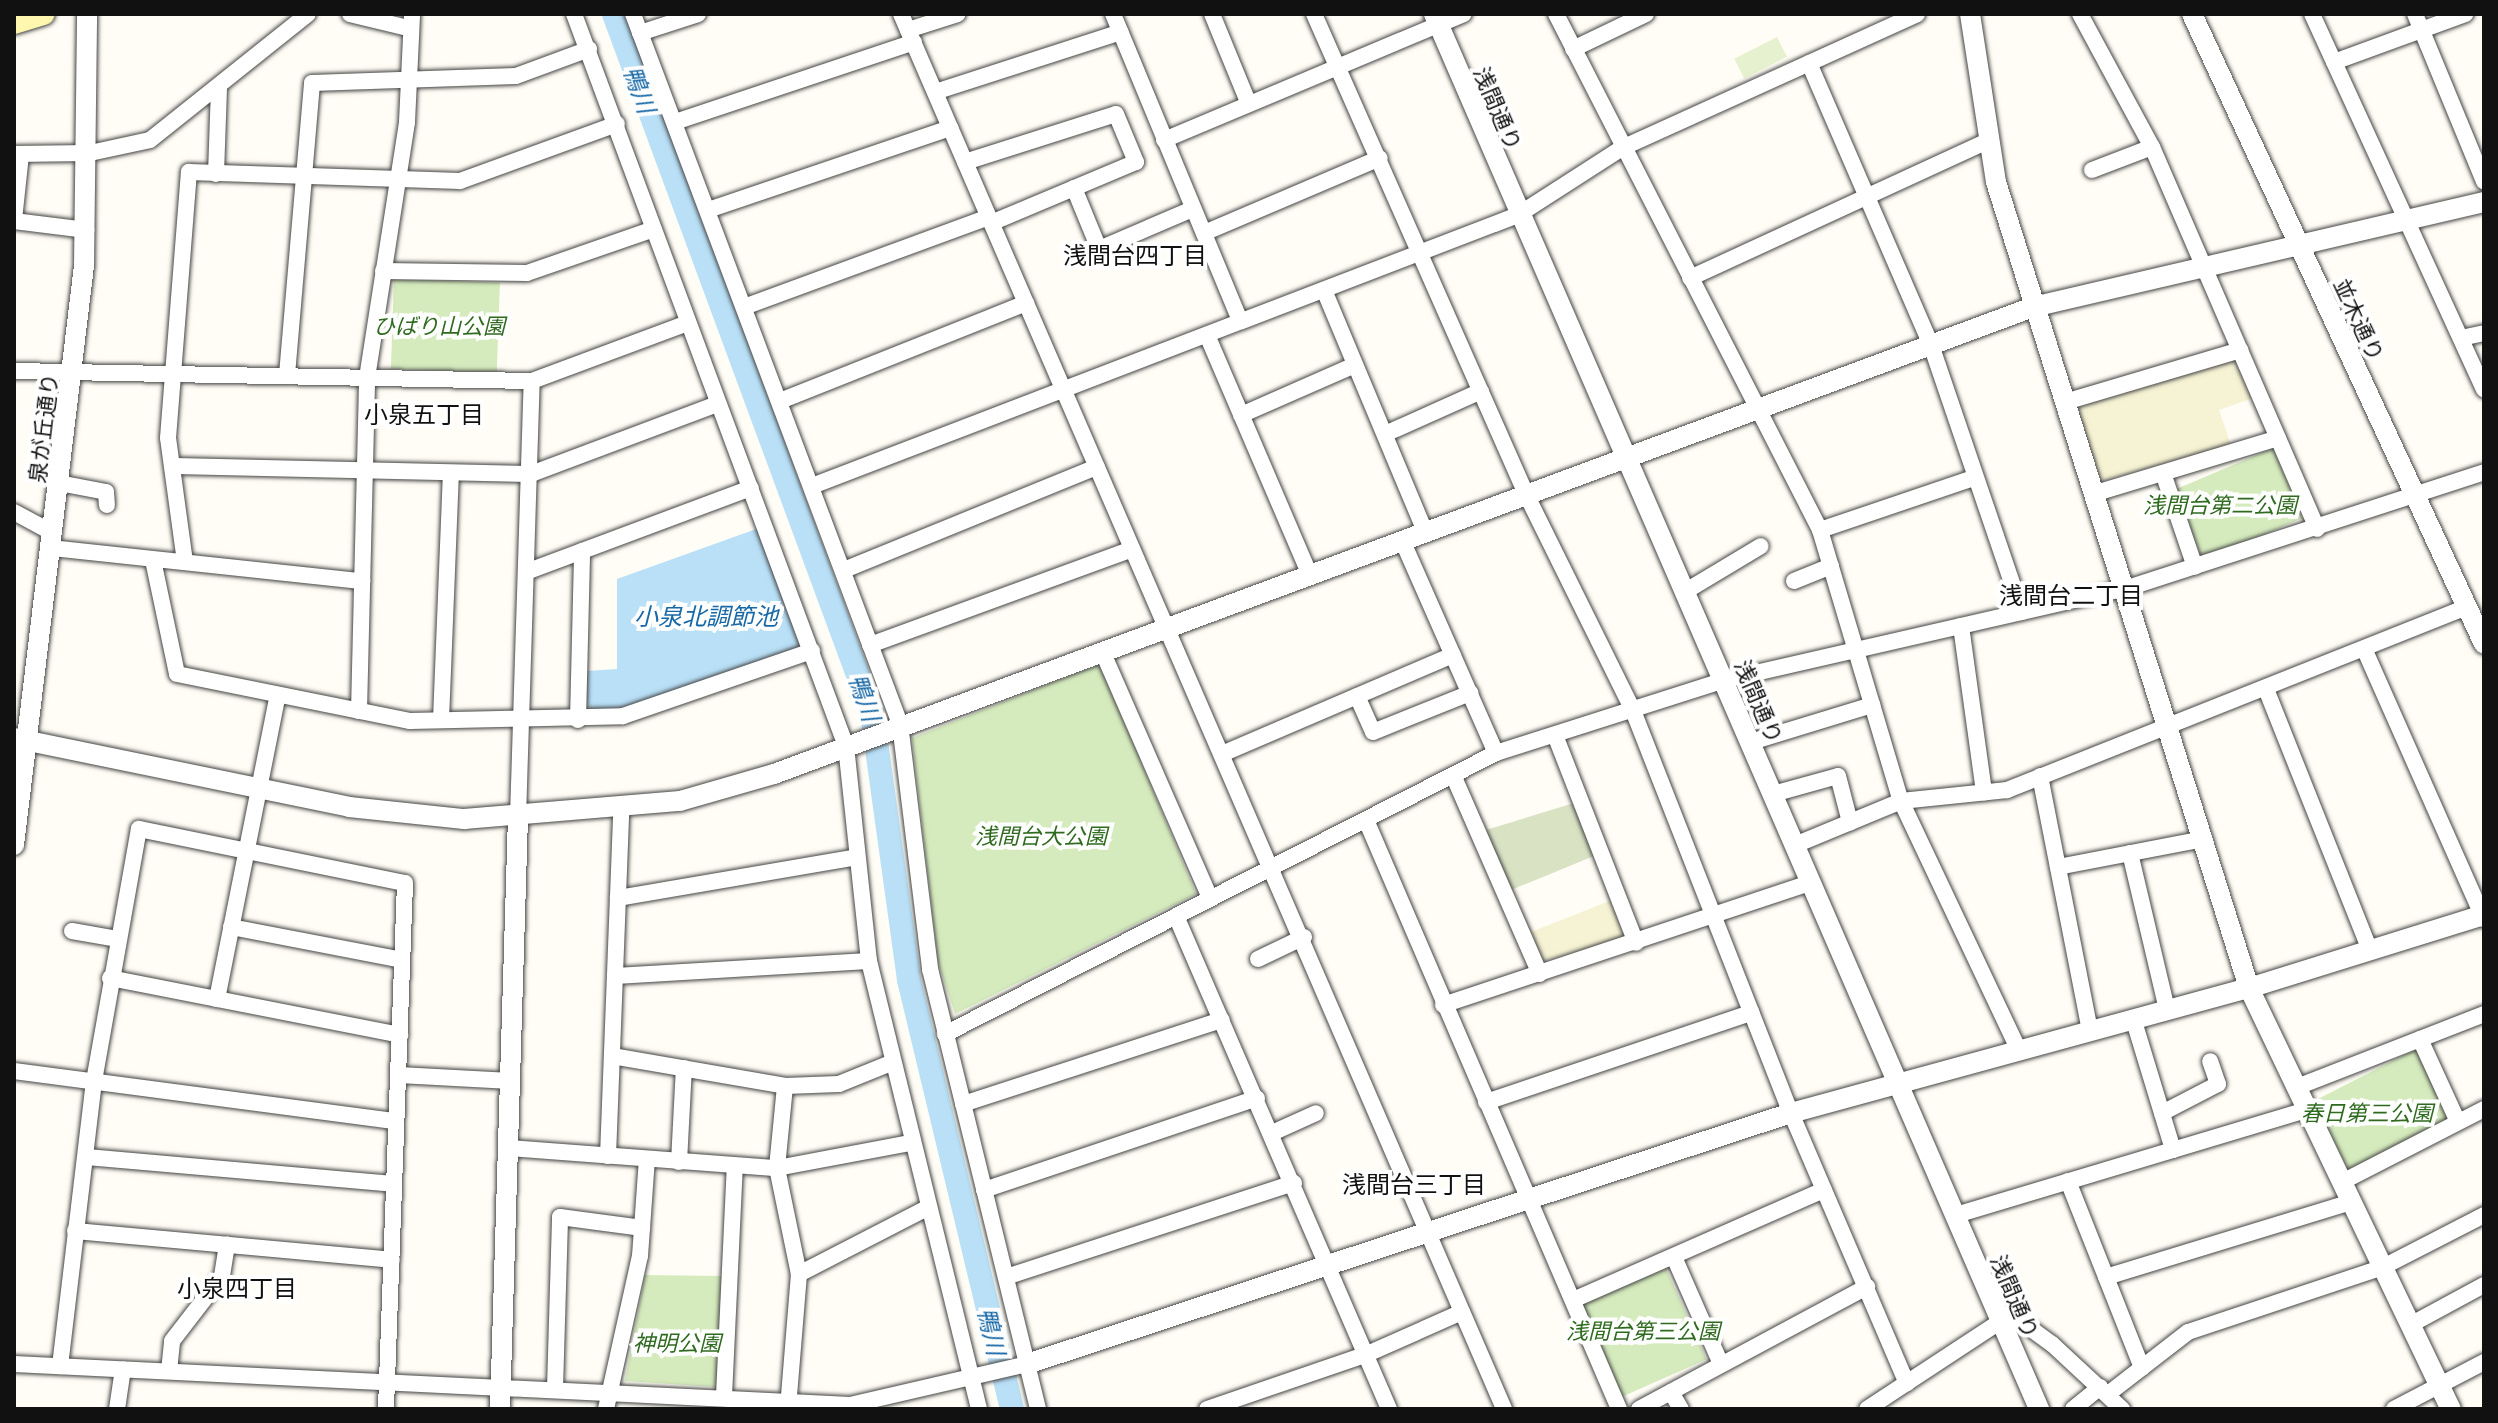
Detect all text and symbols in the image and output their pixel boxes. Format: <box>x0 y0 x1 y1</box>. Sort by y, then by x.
water label: 鴨川 <box>619 62 663 116</box>
street label: 浅間通り <box>1470 62 1528 154</box>
district label: 浅間台四丁目 <box>1063 240 1207 268</box>
street label: 並木通り <box>2329 274 2391 364</box>
park label: ひばり山公園 <box>373 312 505 338</box>
street label: 泉が丘通り <box>22 372 62 484</box>
district label: 小泉五丁目 <box>364 399 484 427</box>
park label: 浅間台第二公園 <box>2143 491 2297 517</box>
district label: 浅間台二丁目 <box>1999 580 2143 608</box>
water label: 小泉北調節池 <box>634 601 778 629</box>
street label: 浅間通り <box>1731 655 1789 747</box>
water label: 鴨川 <box>845 670 887 724</box>
park label: 浅間台大公園 <box>975 822 1107 848</box>
park label: 春日第三公園 <box>2301 1099 2433 1125</box>
district label: 浅間台三丁目 <box>1342 1169 1486 1197</box>
street label: 浅間通り <box>1987 1250 2045 1342</box>
district label: 小泉四丁目 <box>177 1273 297 1301</box>
water label: 鴨川 <box>974 1304 1012 1358</box>
park label: 浅間台第三公園 <box>1566 1317 1720 1343</box>
park label: 神明公園 <box>633 1329 721 1355</box>

